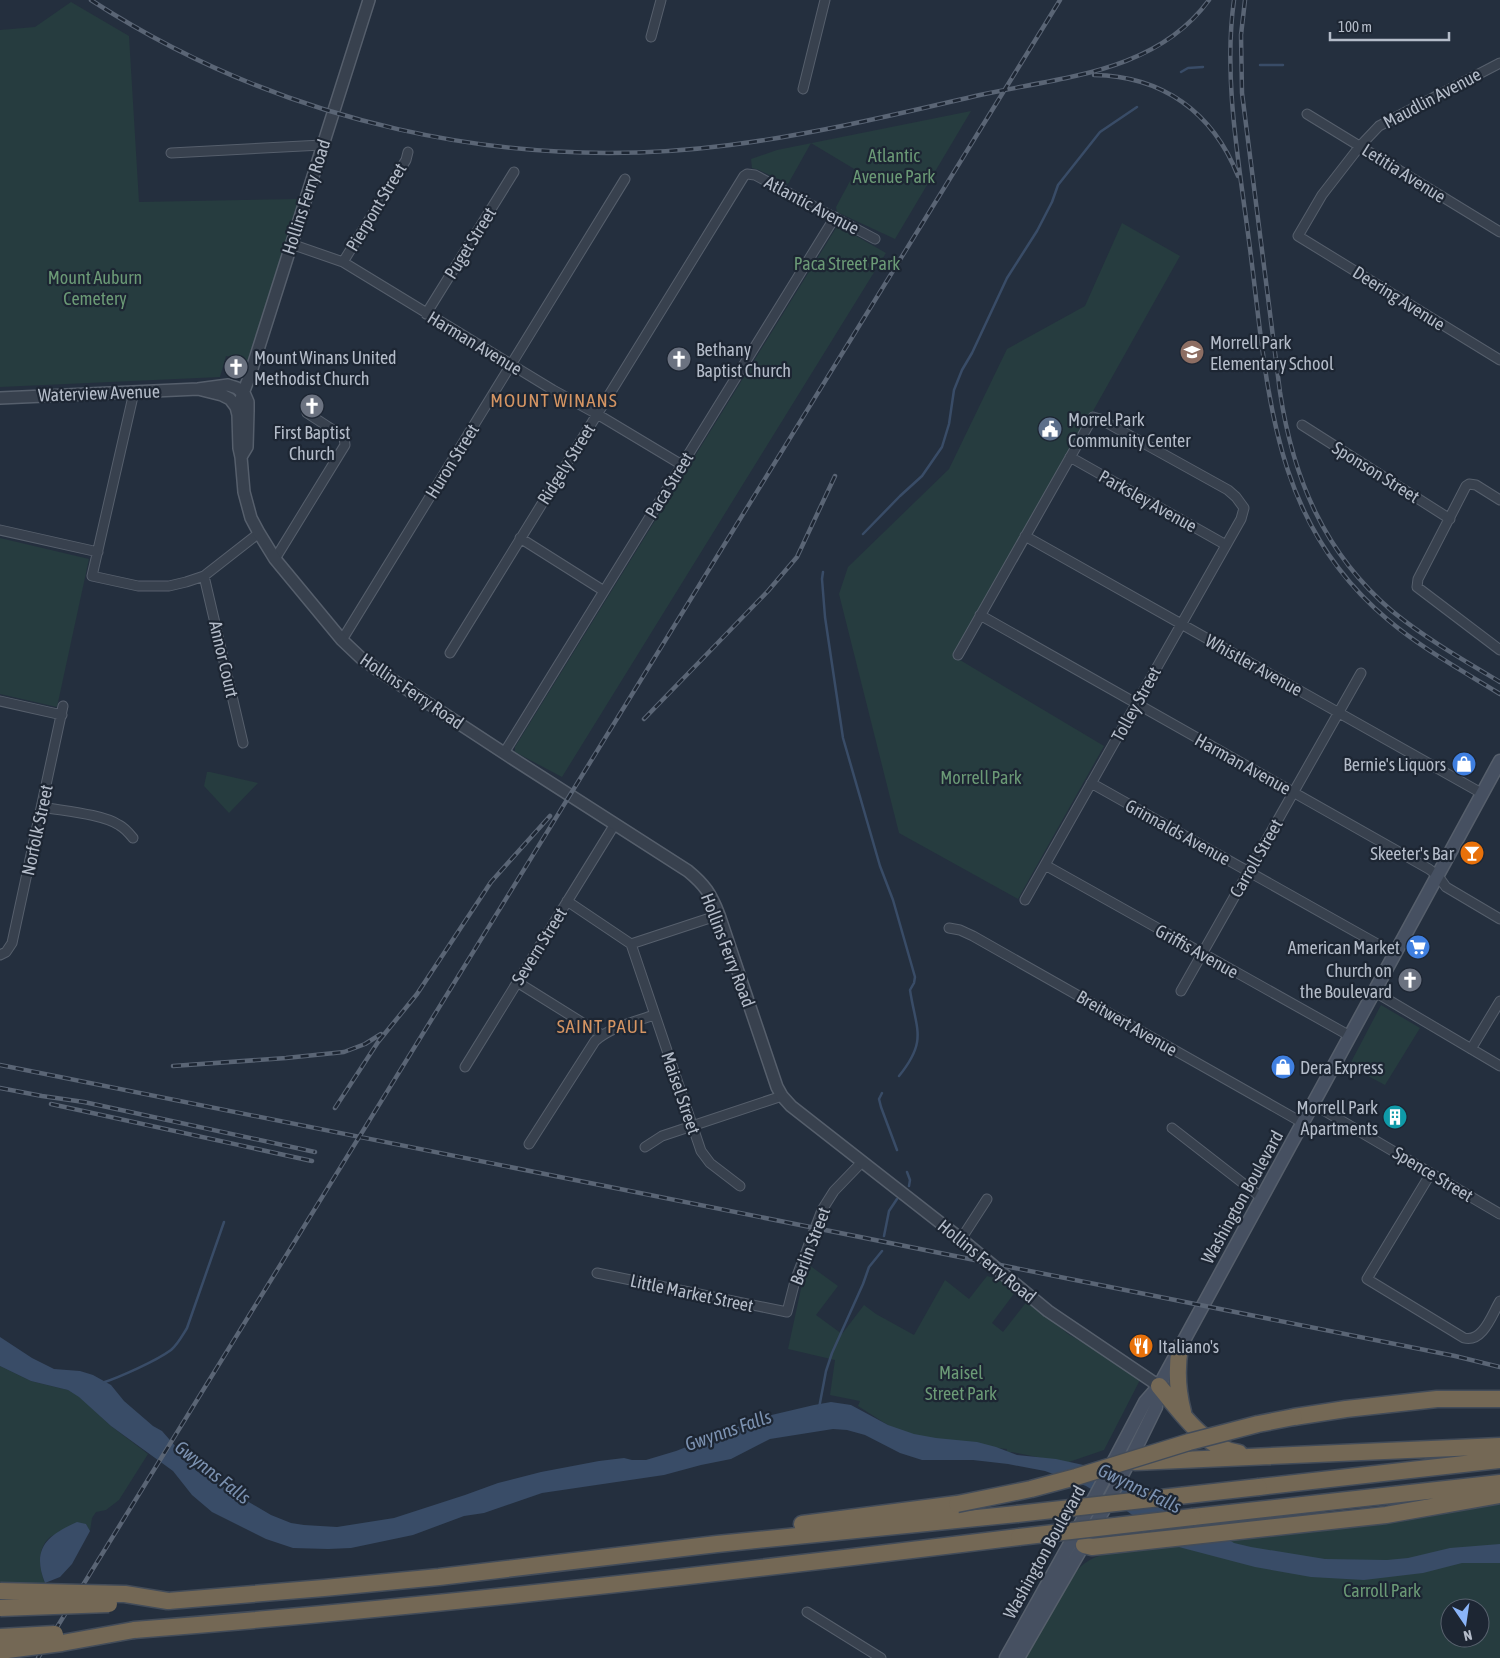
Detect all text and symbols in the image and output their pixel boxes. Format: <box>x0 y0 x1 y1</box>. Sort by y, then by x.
scale bar <box>1330 10 1449 42</box>
text: 100 m <box>1338 18 1372 35</box>
street label: Maudlin Avenue <box>1380 63 1484 133</box>
street label: Hollins Ferry Road <box>277 137 335 257</box>
street label: Letitia Avenue <box>1358 139 1450 207</box>
park label: Atlantic Avenue Park <box>853 145 935 187</box>
street label: Pierpont Street <box>342 159 410 255</box>
street label: Atlantic Avenue <box>761 171 863 239</box>
street label: Puget Street <box>440 203 500 283</box>
park label: Paca Street Park <box>794 253 900 274</box>
street label: Deering Avenue <box>1349 261 1449 335</box>
park label: Mount Auburn Cemetery <box>48 267 142 309</box>
street label: Harman Avenue <box>424 307 526 379</box>
place label: Morrell Park Elementary School <box>1210 332 1334 374</box>
place label: Bethany Baptist Church <box>696 339 791 381</box>
school or university icon: Morrell Park Elementary School <box>1179 339 1205 365</box>
church icon: Bethany Baptist Church <box>666 346 692 372</box>
place label: Mount Winans United Methodist Church <box>254 347 397 389</box>
church icon: Mount Winans United Methodist Church <box>223 354 249 380</box>
street label: Waterview Avenue <box>38 380 160 406</box>
district label: MOUNT WINANS <box>490 389 618 411</box>
church icon: First Baptist Church <box>299 393 325 419</box>
place label: Morrel Park Community Center <box>1068 409 1191 451</box>
public building icon: Morrel Park Community Center <box>1037 416 1063 442</box>
street label: Huron Street <box>421 420 483 502</box>
street label: Ridgely Street <box>533 420 599 508</box>
place label: First Baptist Church <box>273 422 351 464</box>
street label: Sponson Street <box>1329 437 1423 507</box>
street label: Paca Street <box>641 448 697 522</box>
street label: Parksley Avenue <box>1095 465 1201 537</box>
street label: Annor Court <box>205 619 243 699</box>
street label: Whistler Avenue <box>1202 630 1306 700</box>
street label: Hollins Ferry Road <box>356 649 468 733</box>
street label: Tolley Street <box>1107 663 1165 745</box>
street label: Harman Avenue <box>1191 729 1295 799</box>
shop icon: Bernie's Liquors <box>1451 751 1477 777</box>
place label: Bernie's Liquors <box>1343 754 1446 775</box>
park label: Morrell Park <box>940 767 1022 788</box>
street label: Norfolk Street <box>17 783 57 877</box>
street label: Grinnalds Avenue <box>1122 795 1234 869</box>
street label: Carroll Street <box>1225 815 1287 901</box>
bar icon: Skeeter's Bar <box>1459 840 1485 866</box>
place label: Skeeter's Bar <box>1370 843 1455 864</box>
street label: Hollins Ferry Road <box>697 890 759 1010</box>
street label: Severn Street <box>507 904 571 988</box>
street label: Griffis Avenue <box>1152 920 1242 982</box>
supermarket icon: American Market <box>1405 934 1431 960</box>
place label: American Market <box>1288 937 1400 958</box>
place label: Church on the Boulevard <box>1300 960 1392 1002</box>
church icon: Church on the Boulevard <box>1397 967 1423 993</box>
street label: Breitwert Avenue <box>1073 986 1181 1060</box>
district label: SAINT PAUL <box>557 1015 647 1037</box>
street label: Maisel Street <box>657 1049 705 1137</box>
shop icon: Dera Express <box>1270 1054 1296 1080</box>
place label: Dera Express <box>1300 1057 1384 1078</box>
place label: Morrell Park Apartments <box>1297 1097 1378 1139</box>
building icon: Morrell Park Apartments <box>1382 1104 1408 1130</box>
street label: Washington Boulevard <box>1197 1127 1287 1267</box>
street label: Spence Street <box>1389 1142 1477 1206</box>
street label: Berlin Street <box>786 1204 834 1288</box>
street label: Hollins Ferry Road <box>934 1215 1040 1307</box>
street label: Little Market Street <box>629 1270 755 1316</box>
restaurant icon: Italiano's <box>1128 1333 1154 1359</box>
place label: Italiano's <box>1158 1336 1219 1357</box>
park label: Maisel Street Park <box>925 1362 997 1404</box>
water label: Gwynns Falls <box>682 1405 774 1455</box>
water label: Gwynns Falls <box>171 1436 255 1509</box>
water label: Gwynns Falls <box>1095 1458 1185 1518</box>
street label: Washington Boulevard <box>999 1482 1089 1622</box>
park label: Carroll Park <box>1343 1580 1421 1601</box>
north arrow <box>1440 1598 1490 1648</box>
text: N <box>1462 1627 1474 1644</box>

